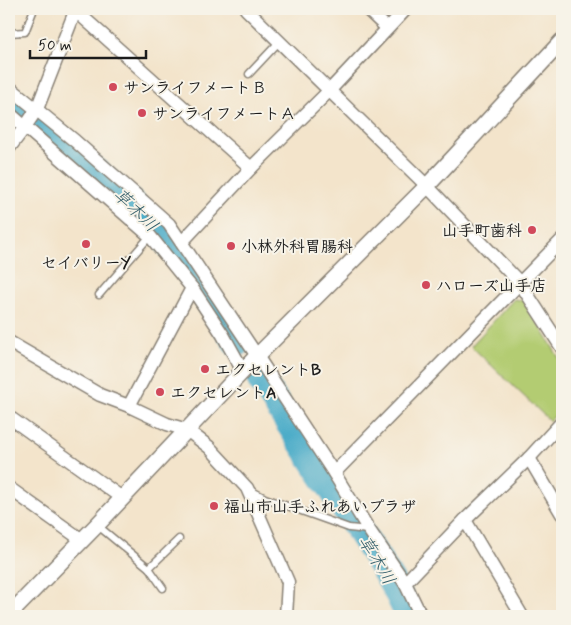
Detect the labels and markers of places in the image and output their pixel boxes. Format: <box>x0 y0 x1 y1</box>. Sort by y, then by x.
place label: サンライフメートＢ <box>123 78 267 99</box>
marker: サンライフメートＢ <box>107 81 119 93</box>
place label: サンライフメートＡ <box>152 104 296 125</box>
marker: サンライフメートＡ <box>136 107 148 119</box>
place label: 山手町歯科 <box>442 221 522 242</box>
marker: 山手町歯科 <box>526 224 538 236</box>
place label: 小林外科胃腸科 <box>241 237 353 258</box>
marker: セイバリーY <box>80 238 92 250</box>
marker: 小林外科胃腸科 <box>225 240 237 252</box>
place label: セイバリーY <box>41 253 132 274</box>
place label: ハローズ山手店 <box>436 276 547 297</box>
marker: ハローズ山手店 <box>420 279 432 291</box>
place label: エクセレントB <box>215 360 321 381</box>
marker: エクセレントB <box>199 363 211 375</box>
place label: エクセレントA <box>170 383 276 404</box>
marker: エクセレントA <box>154 386 166 398</box>
place label: 福山市山手ふれあいプラザ <box>224 497 416 518</box>
marker: 福山市山手ふれあいプラザ <box>208 500 220 512</box>

